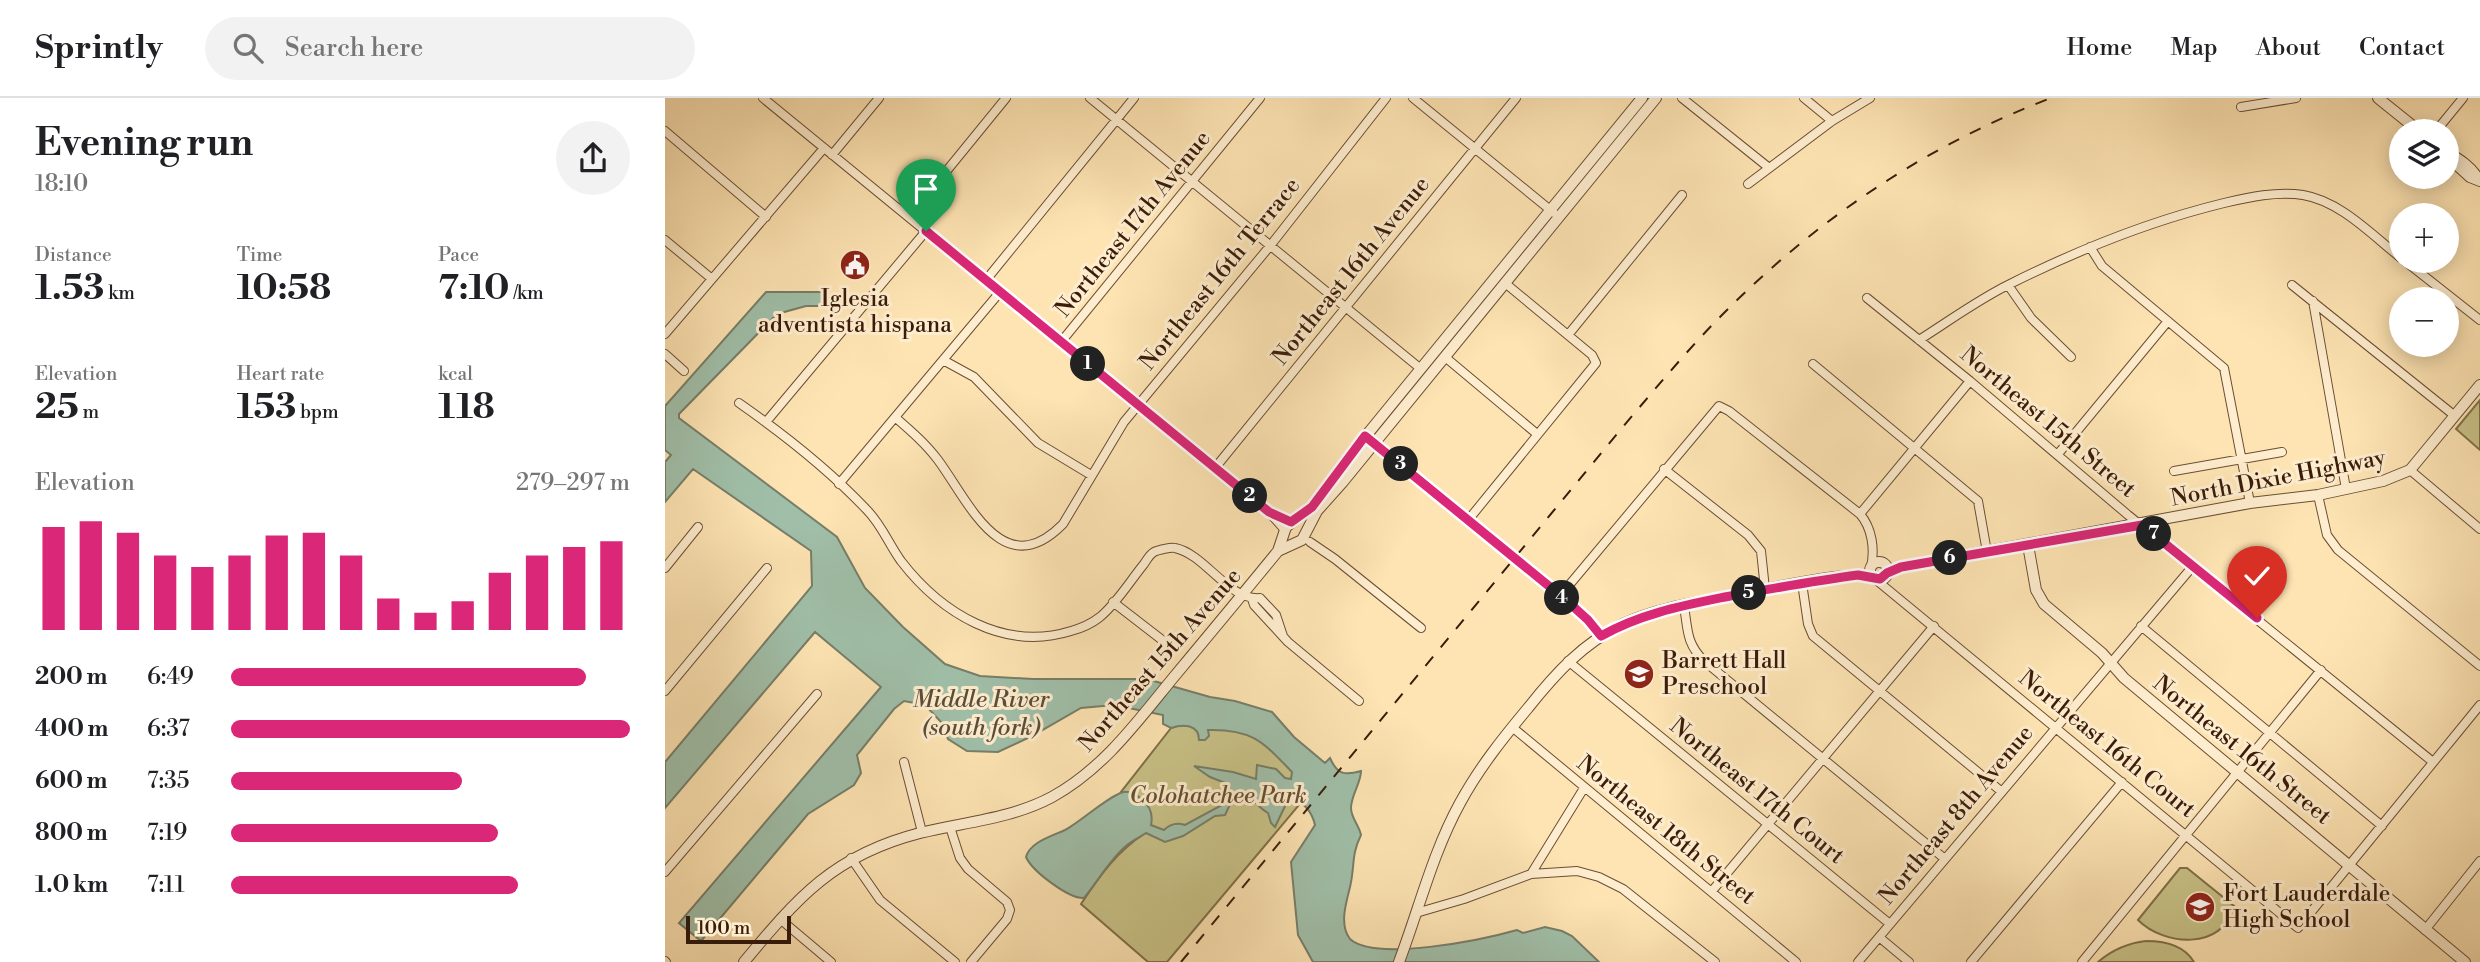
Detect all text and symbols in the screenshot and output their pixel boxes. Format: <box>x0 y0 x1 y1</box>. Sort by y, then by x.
search box <box>205 17 695 80</box>
text: Sprintly <box>35 28 163 69</box>
icon: search <box>229 29 267 67</box>
text: Search here <box>285 32 423 64</box>
text: Home <box>2067 33 2132 63</box>
text: Map <box>2170 33 2218 63</box>
text: About <box>2256 33 2321 63</box>
text: Contact <box>2359 33 2445 63</box>
map controls <box>2389 119 2459 357</box>
button: layers <box>2389 119 2459 189</box>
text: Evening run <box>35 120 253 167</box>
button: share <box>556 121 630 195</box>
street label: Northeast 17th Avenue <box>1049 125 1217 323</box>
pin <box>896 159 956 231</box>
text: 18:10 <box>35 170 88 198</box>
icon: arrive <box>907 170 945 208</box>
street label: Northeast 16th Avenue <box>1266 171 1436 371</box>
street label: Northeast 16th Terrace <box>1134 172 1306 376</box>
button: + <box>2389 203 2459 273</box>
text: Distance <box>35 243 112 267</box>
text: Time <box>237 243 282 267</box>
text: Pace <box>438 243 479 267</box>
public building icon: Iglesia adventista hispana <box>838 248 872 282</box>
text: 1.53 <box>35 267 104 310</box>
text: 10:58 <box>237 267 331 310</box>
text: 7:10 <box>438 267 510 310</box>
text: km <box>104 281 135 305</box>
text: /km <box>510 281 544 305</box>
place label: Iglesia adventista hispana <box>758 285 952 339</box>
button: − <box>2389 287 2459 357</box>
street label: Northeast 15th Street <box>1954 340 2142 504</box>
pin: 1 <box>1071 346 1105 382</box>
text: 1 <box>1083 351 1092 375</box>
text: Elevation <box>35 362 117 386</box>
text: Heart rate <box>237 362 324 386</box>
text: kcal <box>438 362 473 386</box>
text: 25 <box>35 386 79 429</box>
text: 153 <box>237 386 296 429</box>
text: 118 <box>438 386 495 429</box>
text: m <box>79 400 99 424</box>
text: bpm <box>296 400 339 424</box>
street label: North Dixie Highway <box>2168 443 2389 513</box>
pin: 3 <box>1383 446 1419 482</box>
text: 3 <box>1395 451 1406 475</box>
text: Elevation <box>35 469 135 497</box>
text: 279–297 m <box>516 469 630 497</box>
pin: 2 <box>1233 478 1267 514</box>
text: 2 <box>1244 483 1255 507</box>
pin: 7 <box>2137 516 2171 551</box>
text: 7 <box>2148 521 2159 545</box>
pin: 6 <box>1933 540 1967 575</box>
text: 6 <box>1944 545 1955 569</box>
pin <box>2227 546 2287 618</box>
icon: check <box>2238 557 2276 595</box>
street label: Northeast 15th Avenue <box>1073 562 1247 758</box>
pin: 5 <box>1731 575 1767 610</box>
pin: 4 <box>1545 580 1579 616</box>
text: 5 <box>1743 580 1754 604</box>
text: 4 <box>1555 585 1568 609</box>
place label: Barrett Hall Preschool <box>1661 647 1786 701</box>
school or university icon: Barrett Hall Preschool <box>1622 657 1656 691</box>
text: 200 m <box>35 663 107 691</box>
text: 6:49 <box>147 663 194 691</box>
street label: Northeast 16th Court <box>2013 664 2201 824</box>
street label: Northeast 16th Street <box>2147 670 2337 830</box>
water label: Middle River (south fork) <box>912 685 1050 743</box>
street label: Northeast 17th Court <box>1664 712 1850 870</box>
text: 400 m <box>35 715 108 743</box>
text: 6:37 <box>147 715 190 743</box>
street label: Northeast 8th Avenue <box>1873 720 2039 910</box>
street label: Northeast 18th Street <box>1571 749 1761 911</box>
text: 600 m <box>35 767 108 795</box>
text: 7:35 <box>147 767 189 795</box>
park label: Colohatchee Park <box>1129 782 1307 810</box>
text: 800 m <box>35 819 108 847</box>
text: 7:19 <box>147 819 187 847</box>
text: 1.0 km <box>35 871 108 899</box>
text: 7:11 <box>147 871 185 899</box>
place label: Fort Lauderdale High School <box>2223 880 2390 934</box>
school or university icon: Fort Lauderdale High School <box>2183 890 2217 924</box>
scale bar <box>686 913 791 945</box>
text: 100 m <box>697 916 750 940</box>

